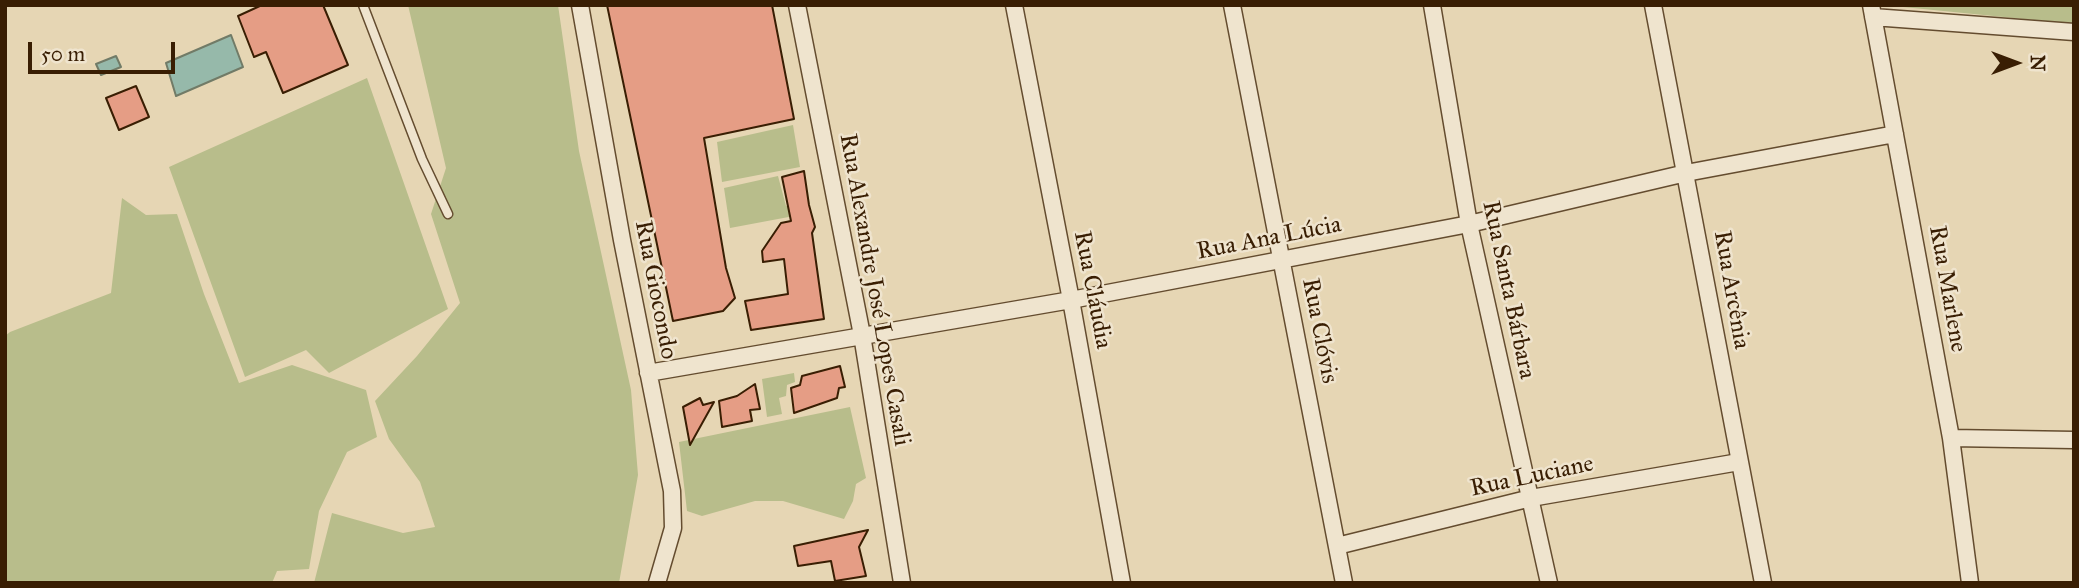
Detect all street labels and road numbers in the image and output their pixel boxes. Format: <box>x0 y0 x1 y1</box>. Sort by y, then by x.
street label: Rua Alexandre José Lopes Casali <box>832 131 916 449</box>
street label: Rua Santa Bárbara <box>1475 198 1541 382</box>
street label: Rua Ana Lúcia <box>1194 211 1344 267</box>
street label: Rua Giocondo <box>627 218 683 362</box>
street label: Rua Marlene <box>1922 224 1972 354</box>
street label: Rua Cláudia <box>1066 229 1118 351</box>
street label: Rua Arcênia <box>1706 229 1756 351</box>
street label: Rua Clóvis <box>1295 276 1343 386</box>
street label: Rua Luciane <box>1468 450 1596 504</box>

